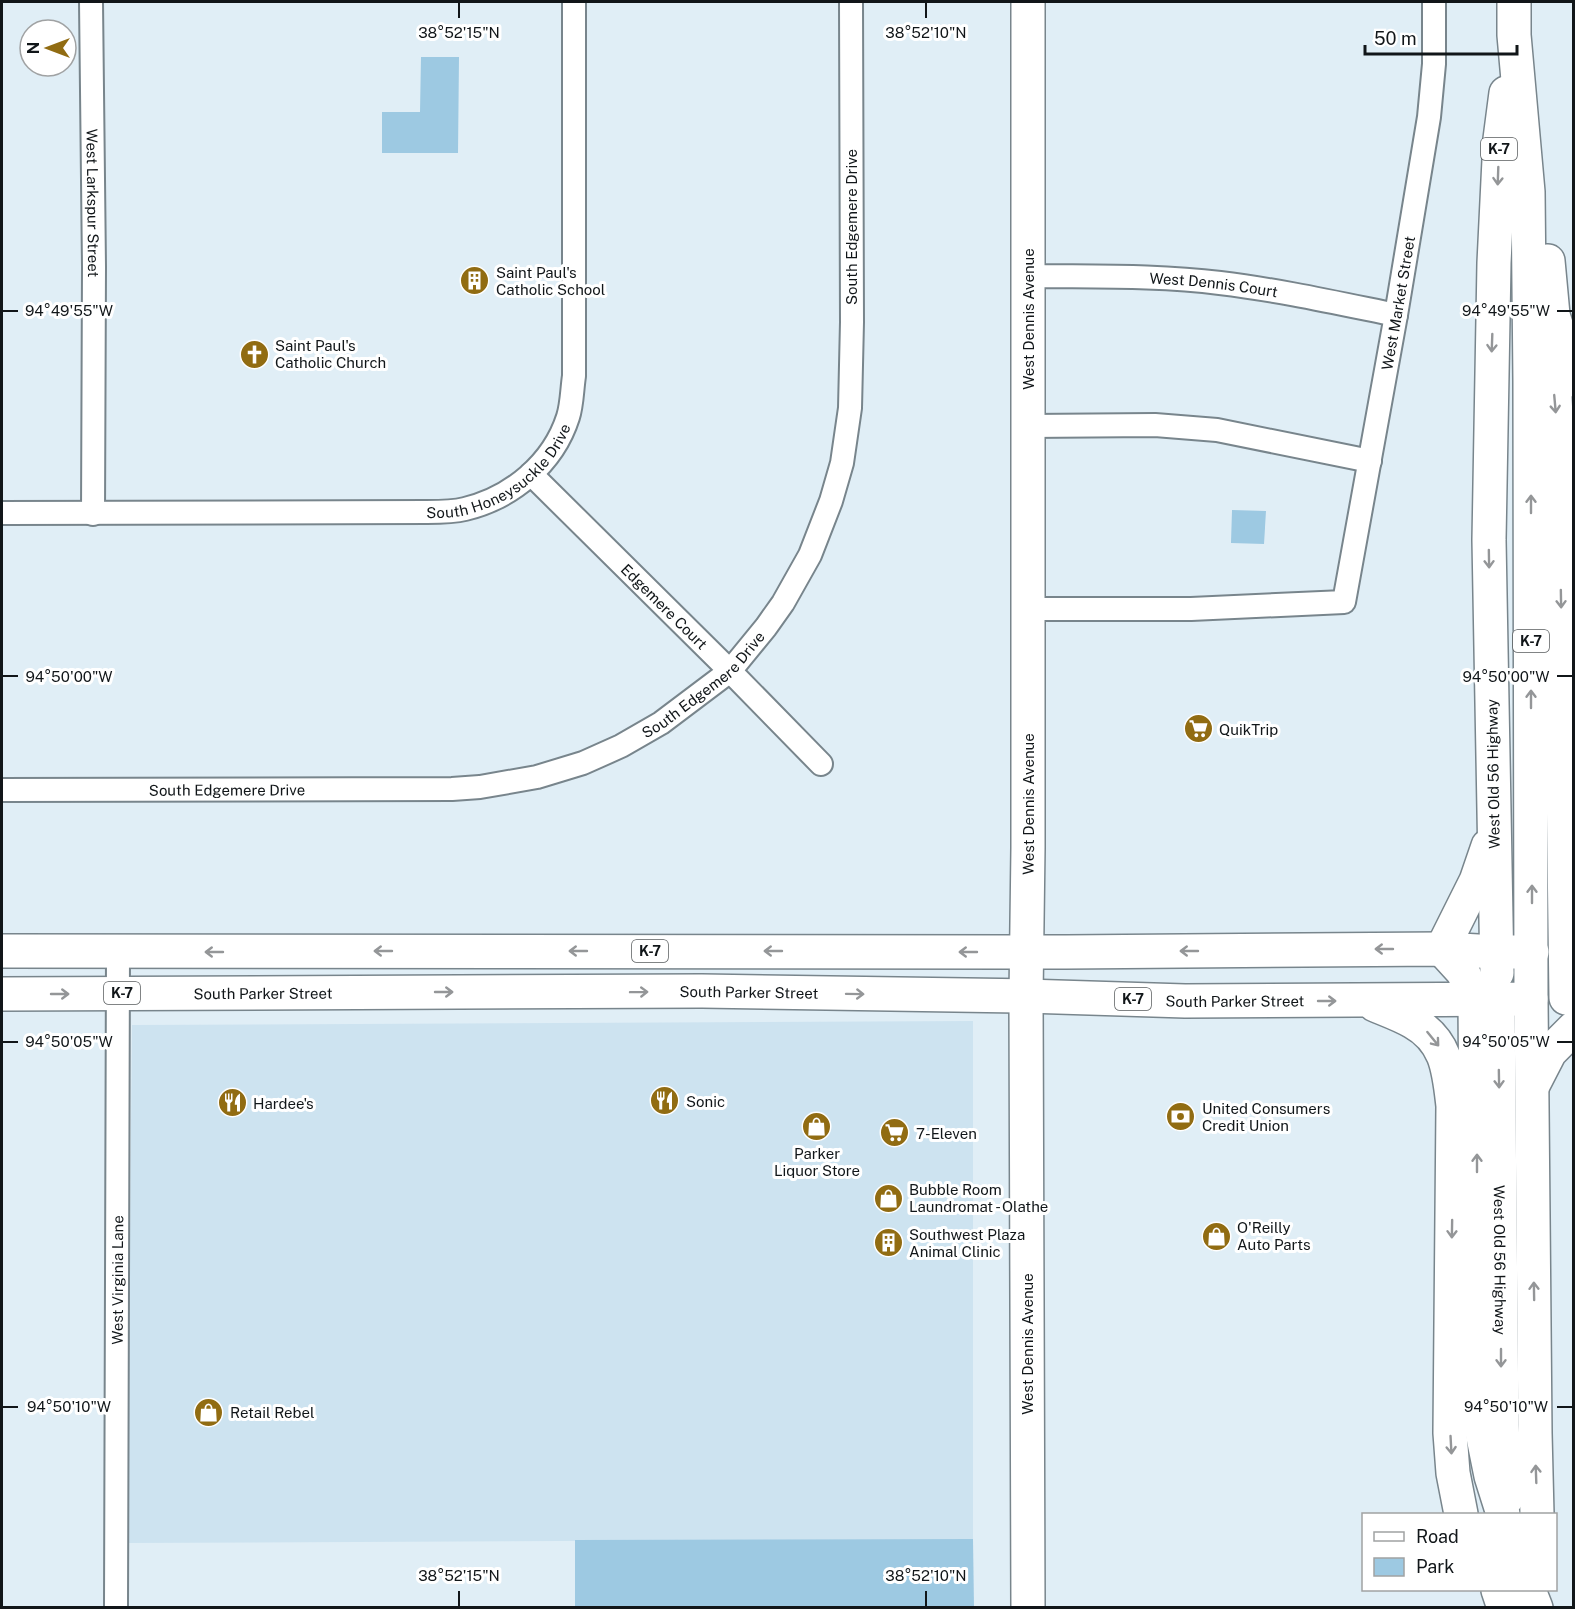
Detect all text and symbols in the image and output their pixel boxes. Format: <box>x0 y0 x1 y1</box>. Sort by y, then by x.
north arrow <box>18 18 78 78</box>
scale bar <box>1365 18 1516 56</box>
text: 38°52'15"N <box>418 24 500 41</box>
text: 38°52'10"N <box>885 24 967 41</box>
text: 50 m <box>1374 28 1417 49</box>
text: N <box>24 42 43 54</box>
street label: West Larkspur Street <box>84 129 103 277</box>
road number: K-7 <box>1481 138 1517 160</box>
street label: South Edgemere Drive <box>843 149 860 305</box>
one-way arrow <box>1492 166 1504 186</box>
street label: West Market Street <box>1378 234 1418 371</box>
street label: West Dennis Avenue <box>1020 248 1037 390</box>
place label: Saint Paul's Catholic School <box>496 264 605 298</box>
building icon: Saint Paul's Catholic School <box>459 265 491 297</box>
street label: West Dennis Court <box>1149 269 1279 300</box>
text: 94°49'55"W <box>25 302 113 319</box>
text: 94°49'55"W <box>1462 302 1550 319</box>
one-way arrow <box>1487 332 1498 352</box>
place label: Saint Paul's Catholic Church <box>275 337 386 371</box>
church icon: Saint Paul's Catholic Church <box>238 338 270 370</box>
one-way arrow <box>1550 394 1561 414</box>
street label: South Honeysuckle Drive <box>426 421 573 521</box>
one-way arrow <box>1525 494 1537 514</box>
one-way arrow <box>1484 548 1495 568</box>
street label: Edgemere Court <box>618 560 711 653</box>
one-way arrow <box>1555 589 1567 609</box>
street label: South Edgemere Drive <box>639 628 768 741</box>
road number: K-7 <box>1513 630 1549 652</box>
text: 94°50'00"W <box>25 668 113 685</box>
text: 94°50'00"W <box>1462 668 1550 685</box>
one-way arrow <box>1525 689 1537 709</box>
street label: West Old 56 Highway <box>1483 699 1503 849</box>
supermarket icon: QuikTrip <box>1182 713 1214 745</box>
place label: QuikTrip <box>1219 721 1278 738</box>
street label: West Dennis Avenue <box>1019 733 1037 875</box>
street label: South Edgemere Drive <box>149 781 305 798</box>
one-way arrow <box>1526 884 1538 904</box>
road number: K-7 <box>632 940 668 962</box>
one-way arrow <box>1374 943 1394 955</box>
one-way arrow <box>374 945 394 957</box>
one-way arrow <box>569 945 589 957</box>
one-way arrow <box>764 945 784 957</box>
one-way arrow <box>1179 945 1199 957</box>
one-way arrow <box>205 946 225 958</box>
one-way arrow <box>959 946 979 958</box>
road number: K-7 <box>104 982 140 1004</box>
street label: South Parker Street <box>679 982 819 1001</box>
street label: South Parker Street <box>193 984 333 1002</box>
one-way arrow <box>434 986 454 998</box>
one-way arrow <box>629 986 649 998</box>
one-way arrow <box>49 988 69 1000</box>
one-way arrow <box>845 988 865 1000</box>
road number: K-7 <box>1115 988 1151 1010</box>
street label: South Parker Street <box>1165 992 1305 1010</box>
one-way arrow <box>1316 995 1336 1007</box>
one-way arrow <box>1426 1031 1439 1047</box>
text: 94°50'05"W <box>25 1033 113 1050</box>
text: 94°50'05"W <box>1462 1033 1550 1050</box>
one-way arrow <box>1493 1068 1505 1088</box>
restaurant icon: Sonic <box>649 1085 681 1117</box>
restaurant icon: Hardee's <box>216 1087 248 1119</box>
place label: Sonic <box>686 1093 725 1110</box>
place label: Hardee's <box>253 1095 314 1112</box>
place label: United Consumers Credit Union <box>1202 1100 1330 1134</box>
bank icon: United Consumers Credit Union <box>1165 1101 1197 1133</box>
shop icon: Parker Liquor Store <box>801 1110 833 1142</box>
supermarket icon: 7-Eleven <box>879 1117 911 1149</box>
place label: 7-Eleven <box>916 1125 977 1142</box>
place label: Parker Liquor Store <box>774 1145 860 1179</box>
one-way arrow <box>1471 1154 1482 1174</box>
place label: Bubble Room Laundromat - Olathe <box>909 1181 1048 1215</box>
shop icon: Bubble Room Laundromat - Olathe <box>872 1182 904 1214</box>
street label: West Old 56 Highway <box>1491 1185 1510 1335</box>
street label: West Virginia Lane <box>108 1215 126 1345</box>
place label: O'Reilly Auto Parts <box>1237 1219 1311 1253</box>
one-way arrow <box>1446 1219 1458 1239</box>
shop icon: O'Reilly Auto Parts <box>1200 1220 1232 1252</box>
place label: Southwest Plaza Animal Clinic <box>909 1226 1025 1260</box>
building icon: Southwest Plaza Animal Clinic <box>872 1227 904 1259</box>
street label: West Dennis Avenue <box>1019 1273 1036 1415</box>
one-way arrow <box>1528 1281 1540 1301</box>
one-way arrow <box>1496 1347 1507 1367</box>
shop icon: Retail Rebel <box>193 1396 225 1428</box>
text: 94°50'10"W <box>27 1398 111 1415</box>
text: 94°50'10"W <box>1464 1398 1548 1415</box>
place label: Retail Rebel <box>230 1404 315 1421</box>
one-way arrow <box>1446 1435 1457 1455</box>
one-way arrow <box>1530 1464 1542 1484</box>
legend <box>1362 1513 1557 1591</box>
text: Road <box>1416 1526 1459 1547</box>
text: Park <box>1416 1556 1454 1577</box>
text: 38°52'15"N <box>418 1567 500 1584</box>
text: 38°52'10"N <box>885 1567 967 1584</box>

